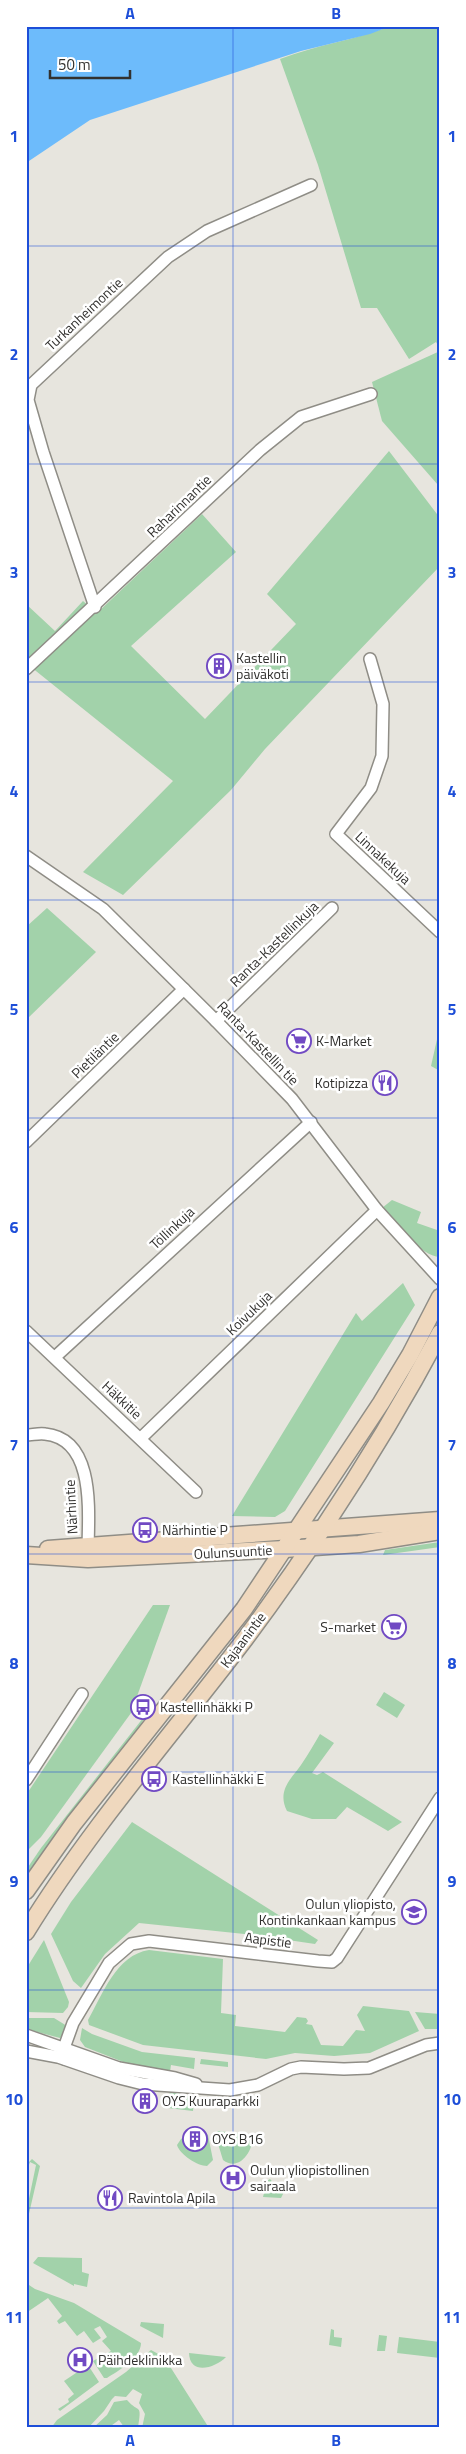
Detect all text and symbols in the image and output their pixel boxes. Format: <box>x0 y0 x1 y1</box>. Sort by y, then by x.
text: A <box>125 1 135 25</box>
text: B <box>331 1 341 25</box>
scale bar <box>50 48 130 80</box>
text: 50 m <box>58 53 91 76</box>
text: 1 <box>10 124 18 148</box>
text: 1 <box>448 124 456 148</box>
street label: Turkanheimontie <box>40 272 127 355</box>
text: 2 <box>10 342 18 366</box>
text: 2 <box>448 342 456 366</box>
street label: Raharinnantie <box>142 469 216 542</box>
text: 3 <box>10 560 18 584</box>
text: 3 <box>448 560 456 584</box>
place label: Kastellin päiväkoti <box>236 647 289 684</box>
building icon: Kastellin päiväkoti <box>206 653 232 679</box>
text: 4 <box>10 779 19 803</box>
text: 4 <box>448 779 457 803</box>
street label: Linnakekuja <box>351 826 416 889</box>
street label: Ranta-Kastellinkuja <box>225 896 323 991</box>
street label: Ranta-Kastellin tie <box>213 996 304 1089</box>
text: 5 <box>10 997 19 1021</box>
text: 5 <box>448 997 457 1021</box>
street label: Pietiläntie <box>66 1027 123 1083</box>
supermarket icon: K-Market <box>286 1028 312 1054</box>
place label: K-Market <box>316 1030 372 1051</box>
restaurant icon: Kotipizza <box>372 1070 398 1096</box>
place label: Kotipizza <box>315 1072 368 1093</box>
street label: Töllinkuja <box>144 1201 199 1254</box>
text: 6 <box>10 1215 19 1239</box>
text: 6 <box>448 1215 457 1239</box>
street label: Koivukuja <box>221 1285 276 1340</box>
street label: Häkkitie <box>98 1376 147 1424</box>
text: 7 <box>10 1433 18 1457</box>
text: 7 <box>448 1433 456 1457</box>
street label: Närhintie <box>59 1479 82 1535</box>
bus stop icon: Närhintie P <box>132 1517 158 1543</box>
place label: Närhintie P <box>162 1519 228 1540</box>
street label: Oulunsuuntie <box>193 1539 273 1564</box>
street label: Kajaanintie <box>215 1607 271 1672</box>
supermarket icon: S-market <box>381 1614 407 1640</box>
place label: S-market <box>320 1616 376 1637</box>
text: 8 <box>10 1651 19 1675</box>
text: 8 <box>448 1651 457 1675</box>
bus stop icon: Kastellinhäkki P <box>130 1694 156 1720</box>
place label: Kastellinhäkki P <box>160 1696 253 1717</box>
bus stop icon: Kastellinhäkki E <box>141 1766 167 1792</box>
place label: Kastellinhäkki E <box>172 1768 265 1789</box>
text: 9 <box>10 1869 19 1893</box>
text: 9 <box>448 1869 457 1893</box>
place label: Oulun yliopisto, Kontinkankaan kampus <box>259 1893 396 1930</box>
school or university icon: Oulun yliopisto, Kontinkankaan kampus <box>401 1899 427 1925</box>
street label: Aapistie <box>243 1926 293 1953</box>
text: 10 <box>5 2087 23 2111</box>
text: 10 <box>443 2087 461 2111</box>
building icon: OYS Kuuraparkki <box>132 2088 158 2114</box>
place label: OYS Kuuraparkki <box>162 2090 259 2111</box>
building icon: OYS B16 <box>182 2126 208 2152</box>
place label: OYS B16 <box>212 2128 263 2149</box>
place label: Oulun yliopistollinen sairaala <box>250 2159 369 2196</box>
hospital icon: Oulun yliopistollinen sairaala <box>220 2165 246 2191</box>
restaurant icon: Ravintola Apila <box>97 2185 123 2211</box>
place label: Ravintola Apila <box>128 2187 216 2208</box>
text: 11 <box>5 2305 23 2329</box>
text: 11 <box>443 2305 461 2329</box>
hospital icon: Päihdeklinikka <box>67 2347 93 2373</box>
place label: Päihdeklinikka <box>98 2349 182 2370</box>
text: A <box>125 2428 135 2452</box>
text: B <box>331 2428 341 2452</box>

